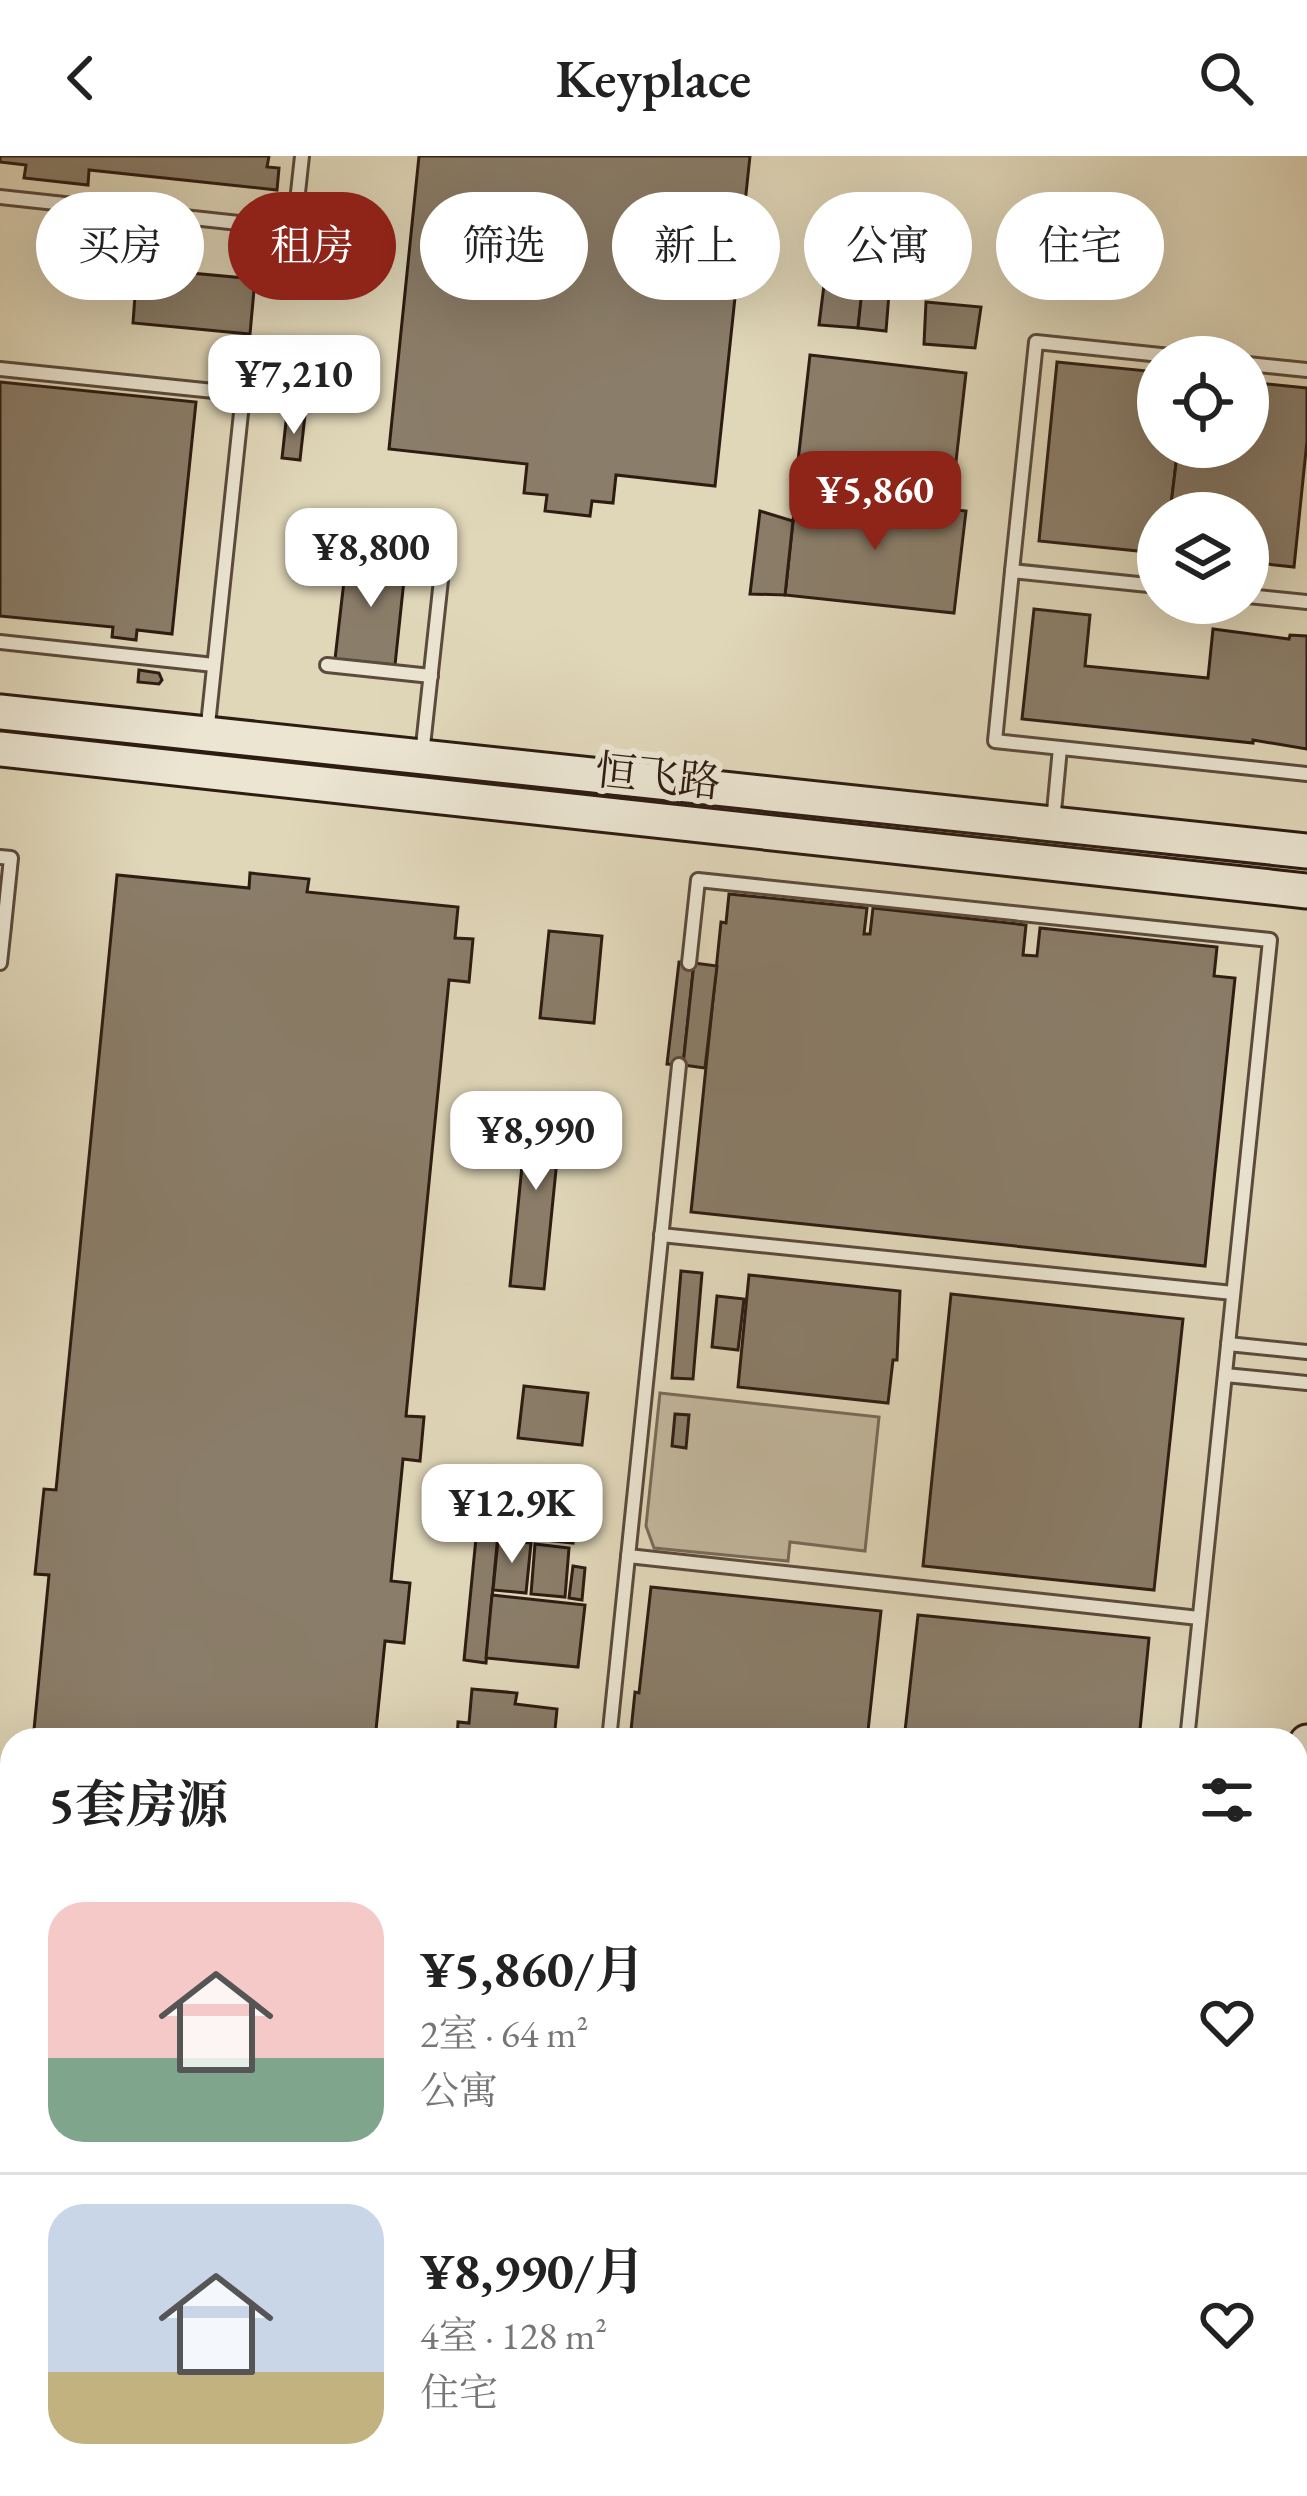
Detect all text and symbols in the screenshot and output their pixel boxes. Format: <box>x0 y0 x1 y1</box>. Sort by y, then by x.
text: Keyplace <box>556 43 751 113</box>
icon: back <box>48 45 114 111</box>
icon: search <box>1193 45 1259 111</box>
chip: 买房 <box>36 192 204 300</box>
chip: 租房 <box>228 192 396 300</box>
chip: 筛选 <box>420 192 588 300</box>
chip: 新上 <box>612 192 780 300</box>
chip: 公寓 <box>804 192 972 300</box>
chip: 住宅 <box>996 192 1164 300</box>
pin: ¥7,210 <box>196 335 392 437</box>
map controls <box>1137 336 1269 624</box>
button: locate <box>1137 336 1269 468</box>
text: ¥7,210 <box>235 348 353 399</box>
pin: ¥5,860 <box>777 451 973 553</box>
text: ¥5,860 <box>816 464 934 515</box>
button: layers <box>1137 492 1269 624</box>
pin: ¥8,800 <box>273 508 469 610</box>
text: ¥8,800 <box>312 521 430 572</box>
street label: 恒飞路 <box>592 742 724 810</box>
pin: ¥8,990 <box>438 1091 634 1193</box>
text: ¥8,990 <box>477 1104 595 1155</box>
pin: ¥12.9K <box>414 1464 610 1566</box>
text: ¥12.9K <box>449 1477 575 1528</box>
icon: filters <box>1194 1767 1260 1833</box>
text: 5套房源 <box>48 1771 228 1837</box>
text: ¥5,860/月 <box>420 1936 646 2002</box>
icon: home <box>144 1950 288 2094</box>
icon: heart <box>1194 1989 1260 2055</box>
text: 2室 · 64 m² <box>420 2008 588 2059</box>
text: 公寓 <box>420 2065 498 2116</box>
text: ¥8,990/月 <box>420 2238 646 2304</box>
icon: home <box>144 2252 288 2396</box>
icon: heart <box>1194 2291 1260 2357</box>
text: 4室 · 128 m² <box>420 2310 607 2361</box>
text: 住宅 <box>420 2367 498 2418</box>

